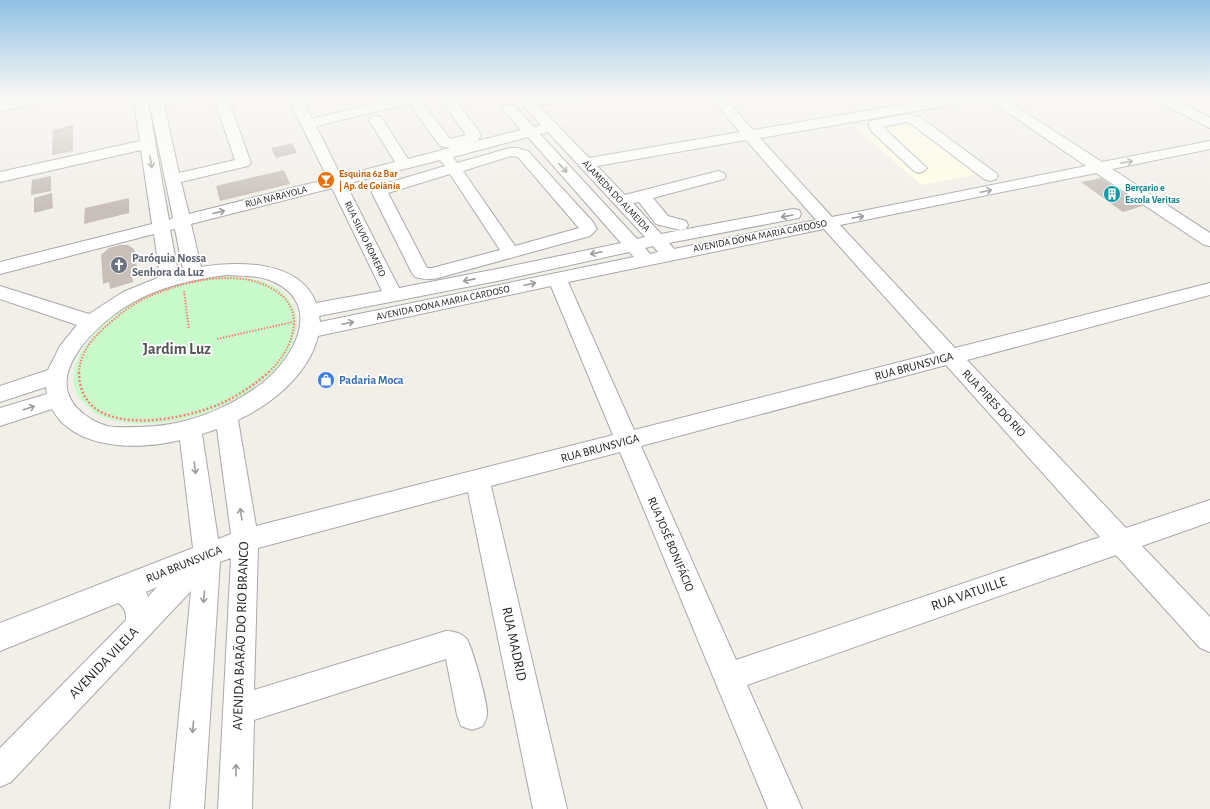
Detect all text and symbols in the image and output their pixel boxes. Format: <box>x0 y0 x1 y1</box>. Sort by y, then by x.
one-way arrow <box>147 155 155 168</box>
one-way arrow <box>1120 157 1133 165</box>
street label: ALAMEDA DO ALMEIDA <box>580 158 652 234</box>
one-way arrow <box>558 163 567 173</box>
place label: Esquina 62 Bar | Ap. de Goiânia <box>339 169 401 192</box>
bar icon: Esquina 62 Bar | Ap. de Goiânia <box>316 170 336 190</box>
place label: Berçario e Escola Veritas <box>1125 183 1180 205</box>
street label: RUA NARAYOLA <box>244 184 308 210</box>
building icon: Berçario e Escola Veritas <box>1102 184 1122 204</box>
one-way arrow <box>979 186 992 194</box>
street label: RUA SILVIO ROMERO <box>342 200 388 278</box>
one-way arrow <box>212 208 225 215</box>
one-way arrow <box>781 212 794 220</box>
one-way arrow <box>851 212 864 220</box>
street label: AVENIDA DONA MARIA CARDOSO <box>692 218 828 254</box>
one-way arrow <box>590 250 603 258</box>
place label: Paróquia Nossa Senhora da Luz <box>132 252 207 278</box>
church icon: Paróquia Nossa Senhora da Luz <box>109 255 129 275</box>
one-way arrow <box>462 276 475 284</box>
one-way arrow <box>523 280 536 288</box>
street label: AVENIDA DONA MARIA CARDOSO <box>375 284 511 322</box>
one-way arrow <box>342 318 355 326</box>
district label: Jardim Luz <box>143 341 211 357</box>
street label: RUA BRUNSVIGA <box>873 350 955 382</box>
street label: RUA PIRES DO RIO <box>960 367 1028 439</box>
shop icon: Padaria Moca <box>316 370 336 390</box>
place label: Padaria Moca <box>339 374 404 386</box>
one-way arrow <box>22 404 35 411</box>
street label: RUA BRUNSVIGA <box>559 432 641 464</box>
one-way arrow <box>191 461 199 474</box>
street label: RUA JOSÉ BONIFÁCIO <box>646 495 697 593</box>
one-way arrow <box>237 508 245 521</box>
street label: AVENIDA BARÃO DO RIO BRANCO <box>229 541 251 731</box>
street label: RUA BRUNSVIGA <box>144 543 224 585</box>
street label: RUA VATUILLE <box>929 574 1009 613</box>
one-way arrow <box>200 590 207 603</box>
street label: RUA MADRID <box>499 606 529 682</box>
street label: AVENIDA VILELA <box>67 625 141 701</box>
one-way arrow <box>190 720 197 733</box>
one-way arrow <box>233 764 240 777</box>

